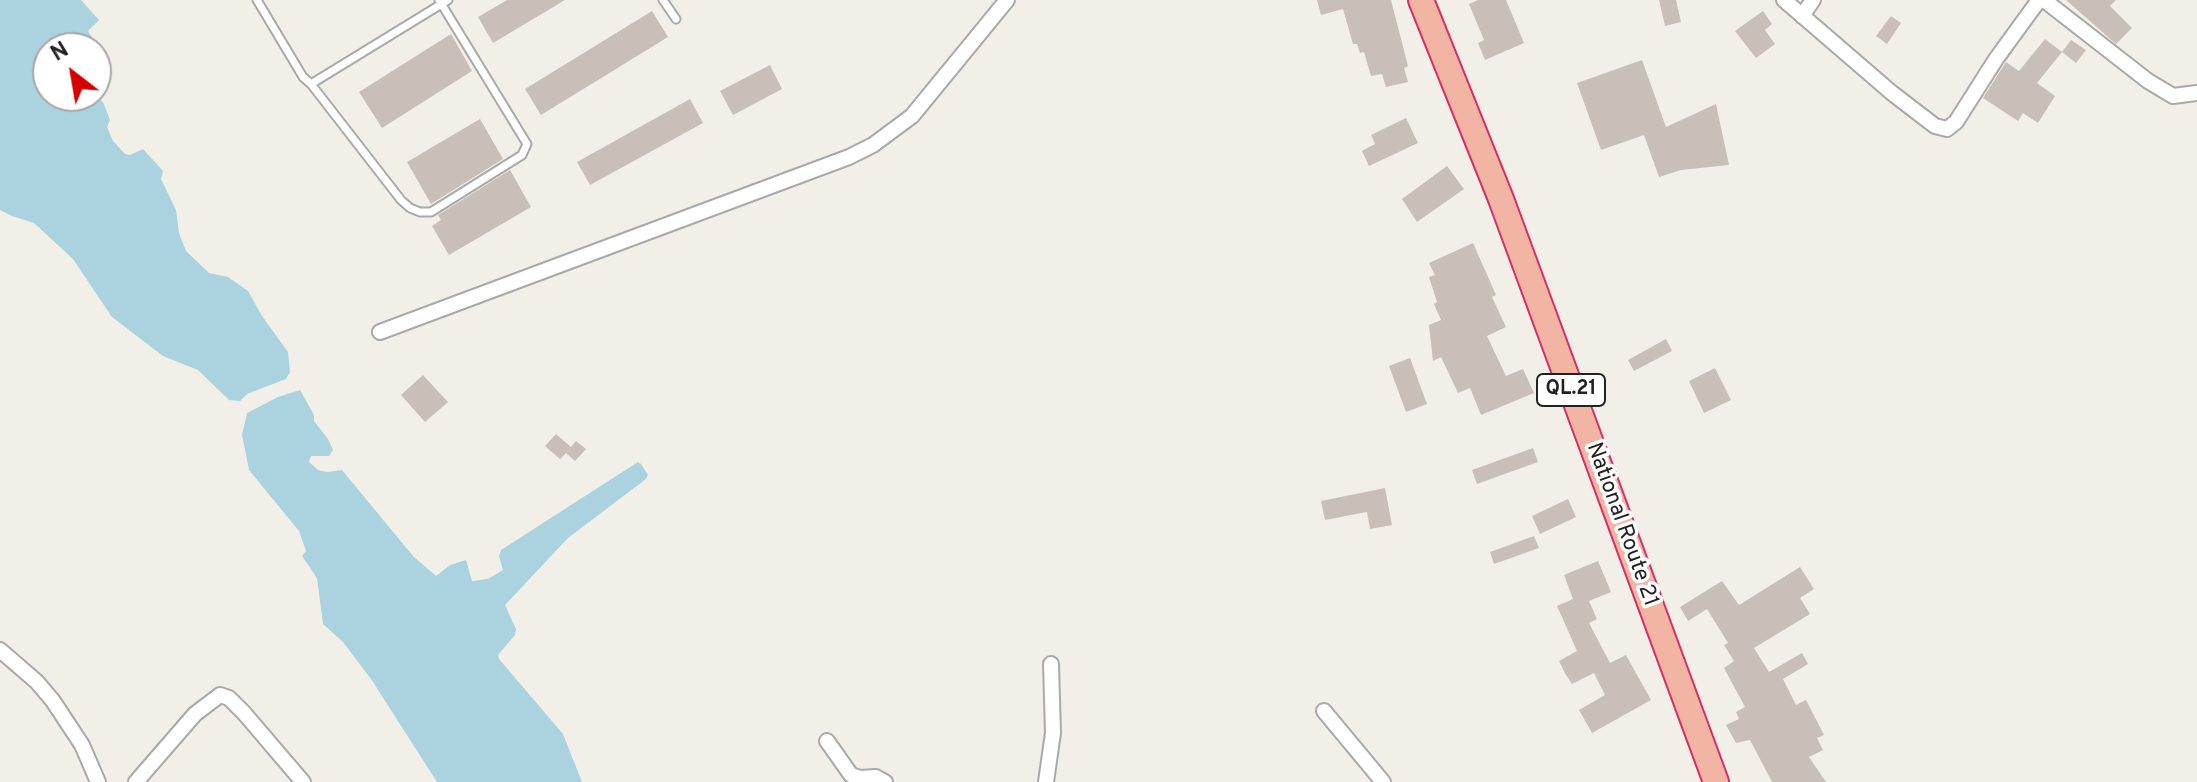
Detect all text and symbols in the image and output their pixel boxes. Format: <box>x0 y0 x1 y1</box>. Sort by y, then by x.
north arrow <box>32 32 112 112</box>
text: N <box>47 37 74 68</box>
road number: QL.21 <box>1537 374 1605 406</box>
street label: National Route 21 <box>1579 440 1663 610</box>

